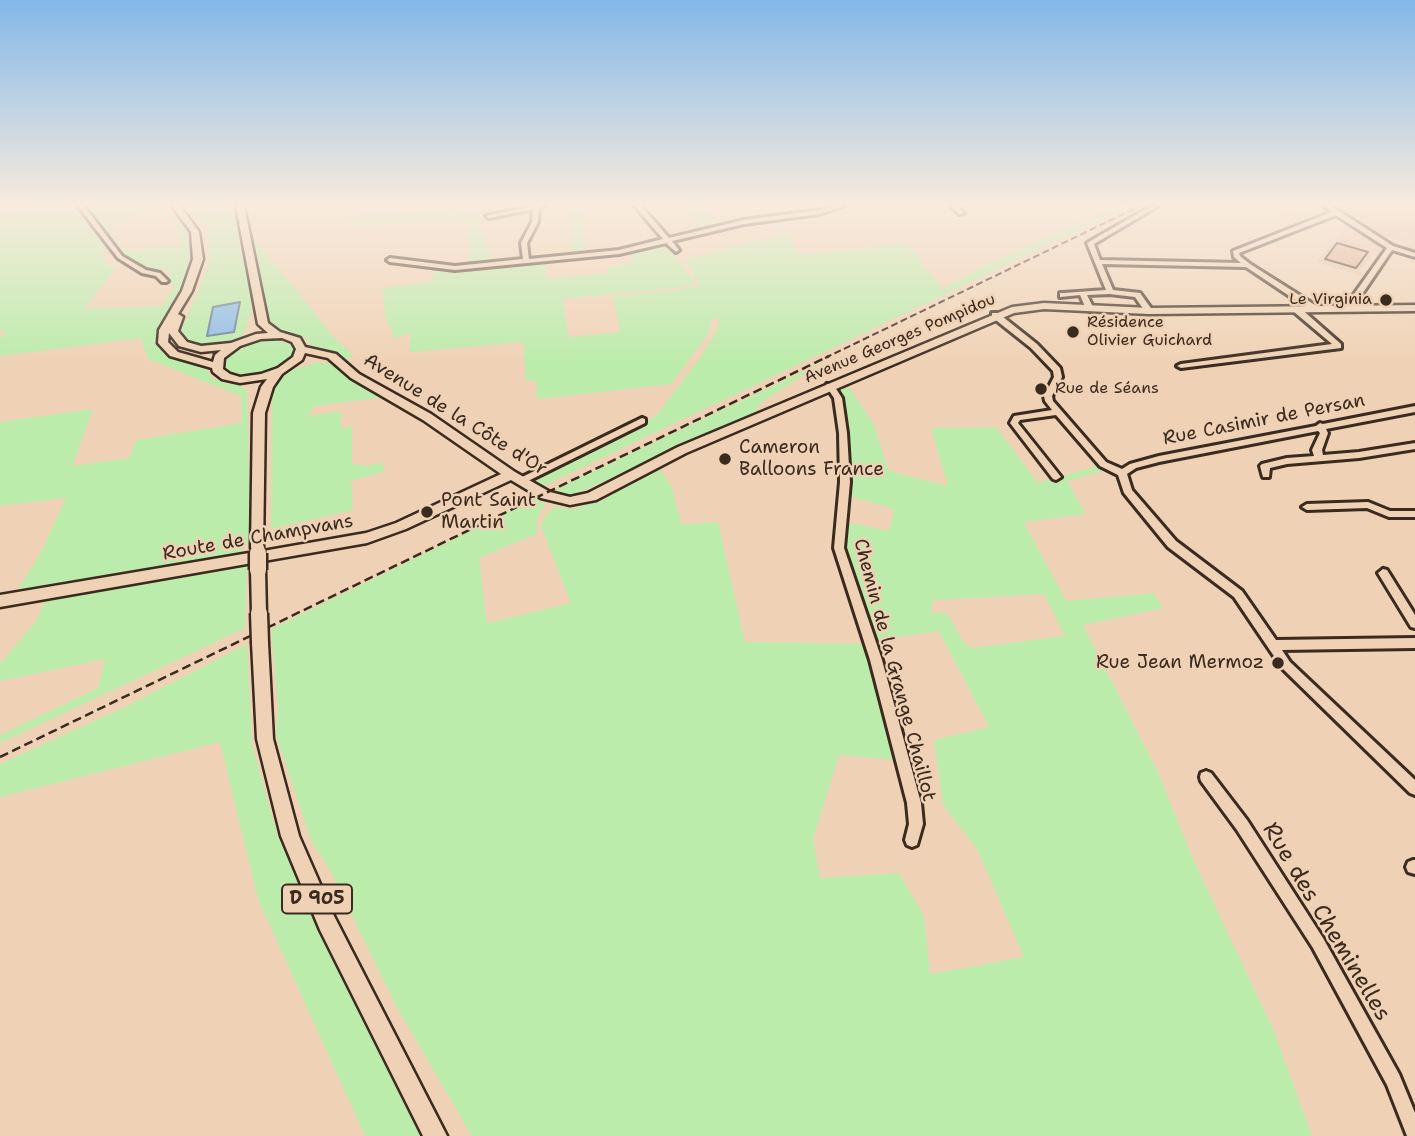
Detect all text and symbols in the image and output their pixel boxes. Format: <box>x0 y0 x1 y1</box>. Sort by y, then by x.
street label: Avenue Georges Pompidou <box>802 290 998 388</box>
place label: Le Virginia <box>1289 290 1372 310</box>
marker: Le Virginia <box>1378 292 1394 308</box>
place label: Résidence Olivier Guichard <box>1087 313 1212 351</box>
marker: Résidence Olivier Guichard <box>1065 324 1081 340</box>
street label: Avenue de la Côte d'Or <box>359 349 551 481</box>
place label: Rue de Séans <box>1055 379 1159 399</box>
marker: Rue de Séans <box>1033 381 1049 397</box>
street label: Rue Casimir de Persan <box>1161 389 1367 451</box>
place label: Cameron Balloons France <box>739 437 884 481</box>
marker: Cameron Balloons France <box>717 451 733 467</box>
place label: Pont Saint Martin <box>441 490 536 534</box>
marker: Pont Saint Martin <box>419 504 435 520</box>
street label: Route de Champvans <box>161 510 355 566</box>
street label: Chemin de la Grange Chaillot <box>848 536 940 804</box>
place label: Rue Jean Mermoz <box>1096 652 1264 674</box>
marker: Rue Jean Mermoz <box>1270 655 1286 671</box>
street label: Rue des Cheminelles <box>1256 818 1396 1026</box>
road number: D 905 <box>282 884 352 914</box>

